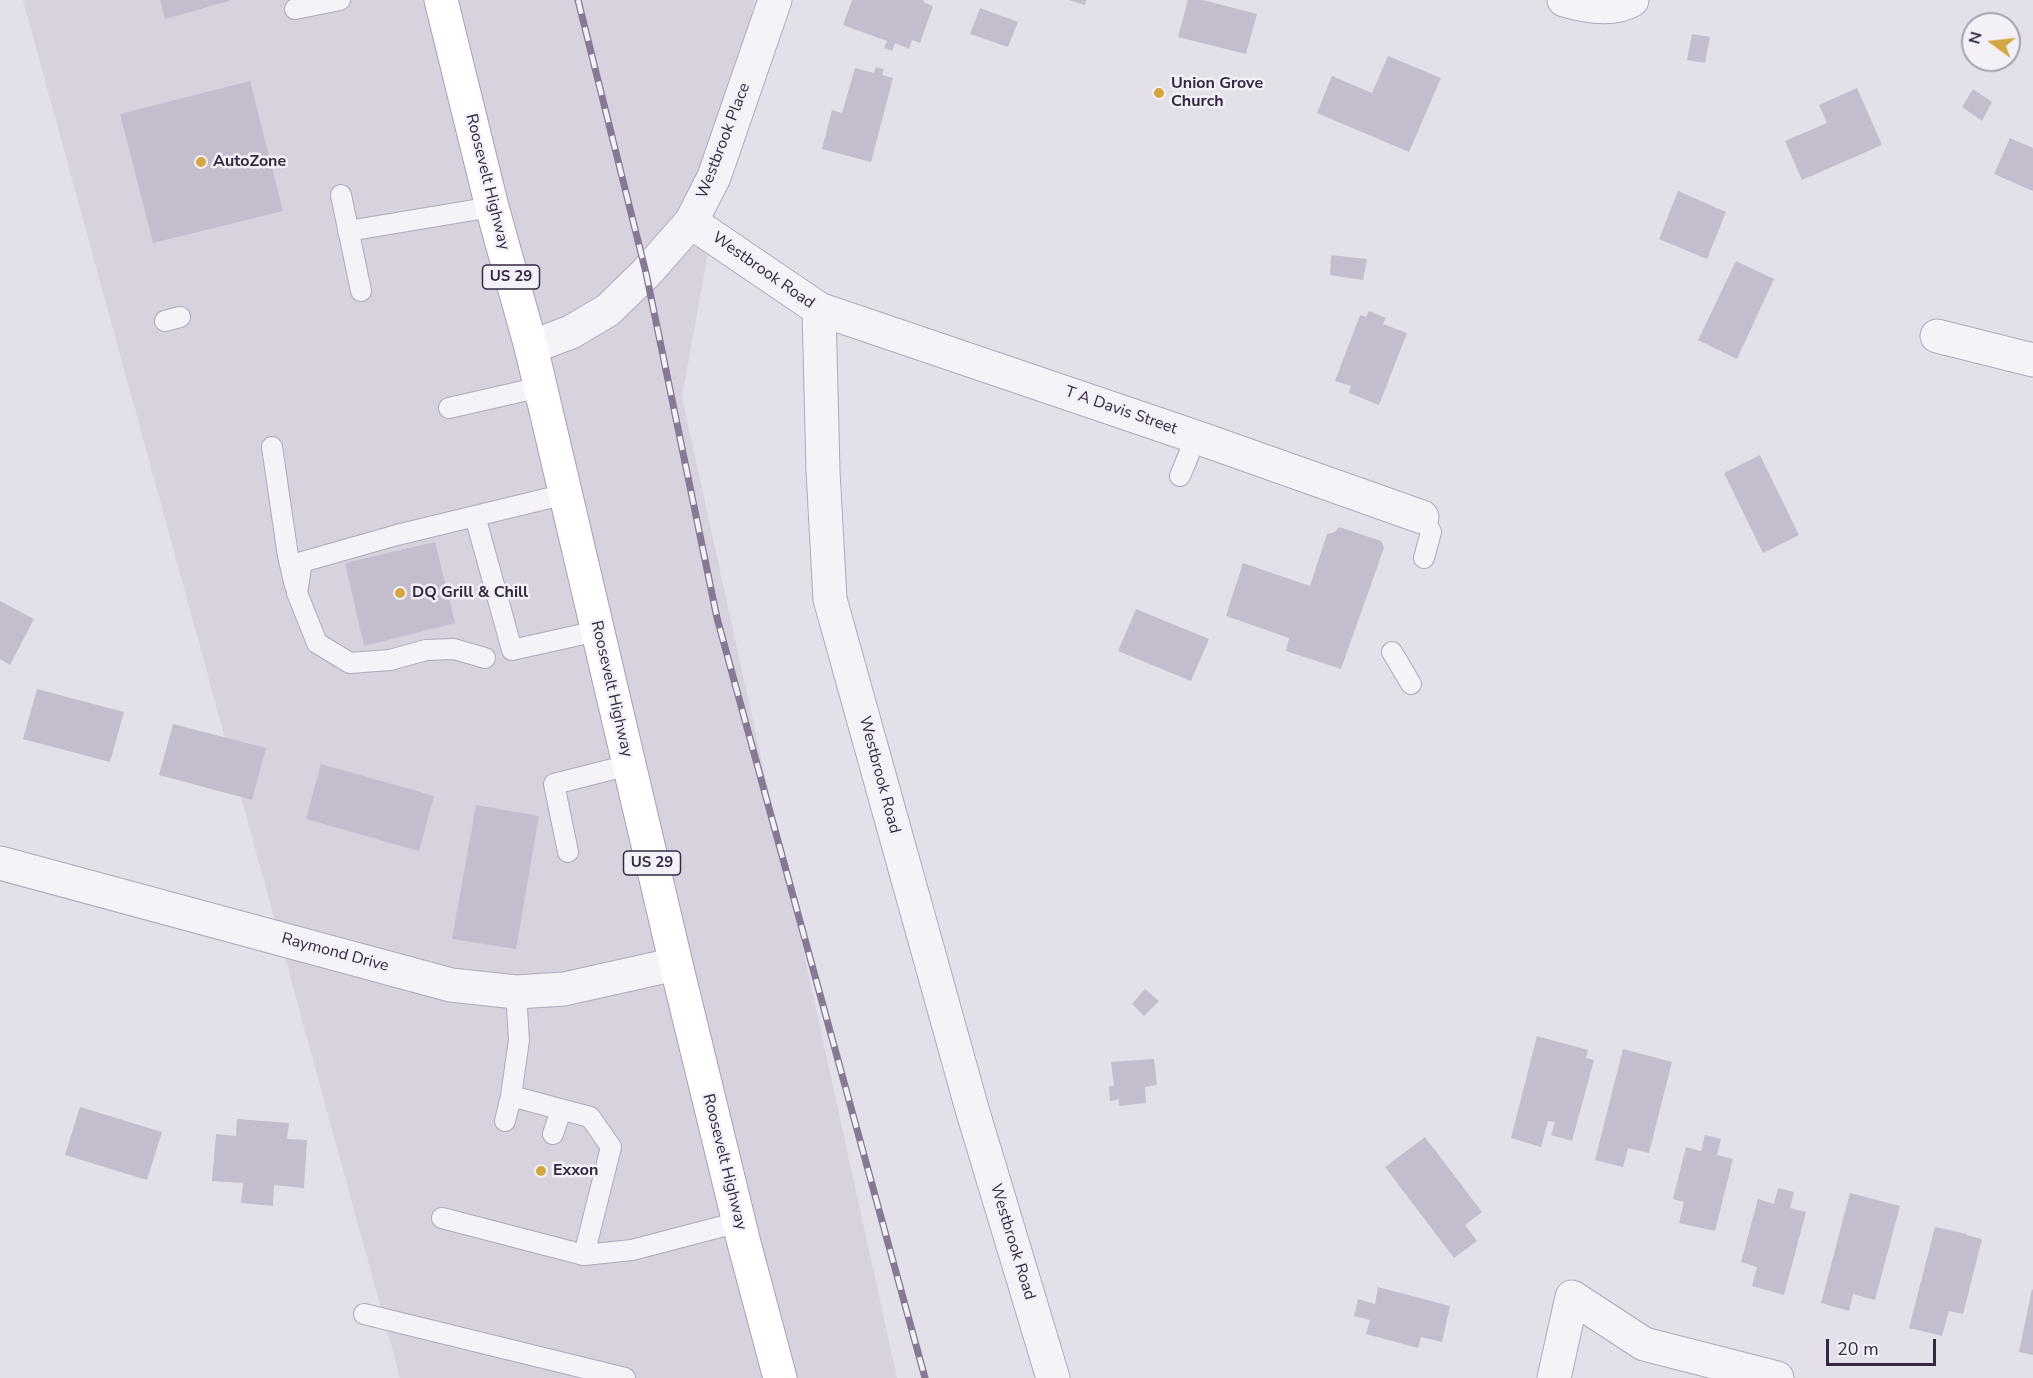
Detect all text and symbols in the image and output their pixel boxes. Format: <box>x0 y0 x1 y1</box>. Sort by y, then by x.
north arrow <box>1961 12 2021 72</box>
text: N <box>1963 29 1988 46</box>
place label: Union Grove Church <box>1171 74 1263 112</box>
street label: Westbrook Place <box>693 80 755 202</box>
marker: Union Grove Church <box>1152 86 1166 100</box>
street label: Roosevelt Highway <box>461 112 513 252</box>
place label: AutoZone <box>213 152 286 172</box>
marker: AutoZone <box>194 155 208 169</box>
street label: Westbrook Road <box>708 229 818 313</box>
road number: US 29 <box>482 265 540 289</box>
street label: T A Davis Street <box>1062 383 1180 439</box>
place label: DQ Grill & Chill <box>412 583 528 603</box>
marker: DQ Grill & Chill <box>393 586 407 600</box>
street label: Roosevelt Highway <box>586 619 636 759</box>
street label: Westbrook Road <box>854 714 904 836</box>
road number: US 29 <box>624 851 680 875</box>
street label: Raymond Drive <box>279 929 391 977</box>
street label: Roosevelt Highway <box>698 1092 750 1232</box>
place label: Exxon <box>553 1161 598 1181</box>
marker: Exxon <box>534 1164 548 1178</box>
street label: Westbrook Road <box>985 1182 1039 1302</box>
scale bar <box>1829 1327 1938 1365</box>
text: 20 m <box>1837 1337 1879 1361</box>

